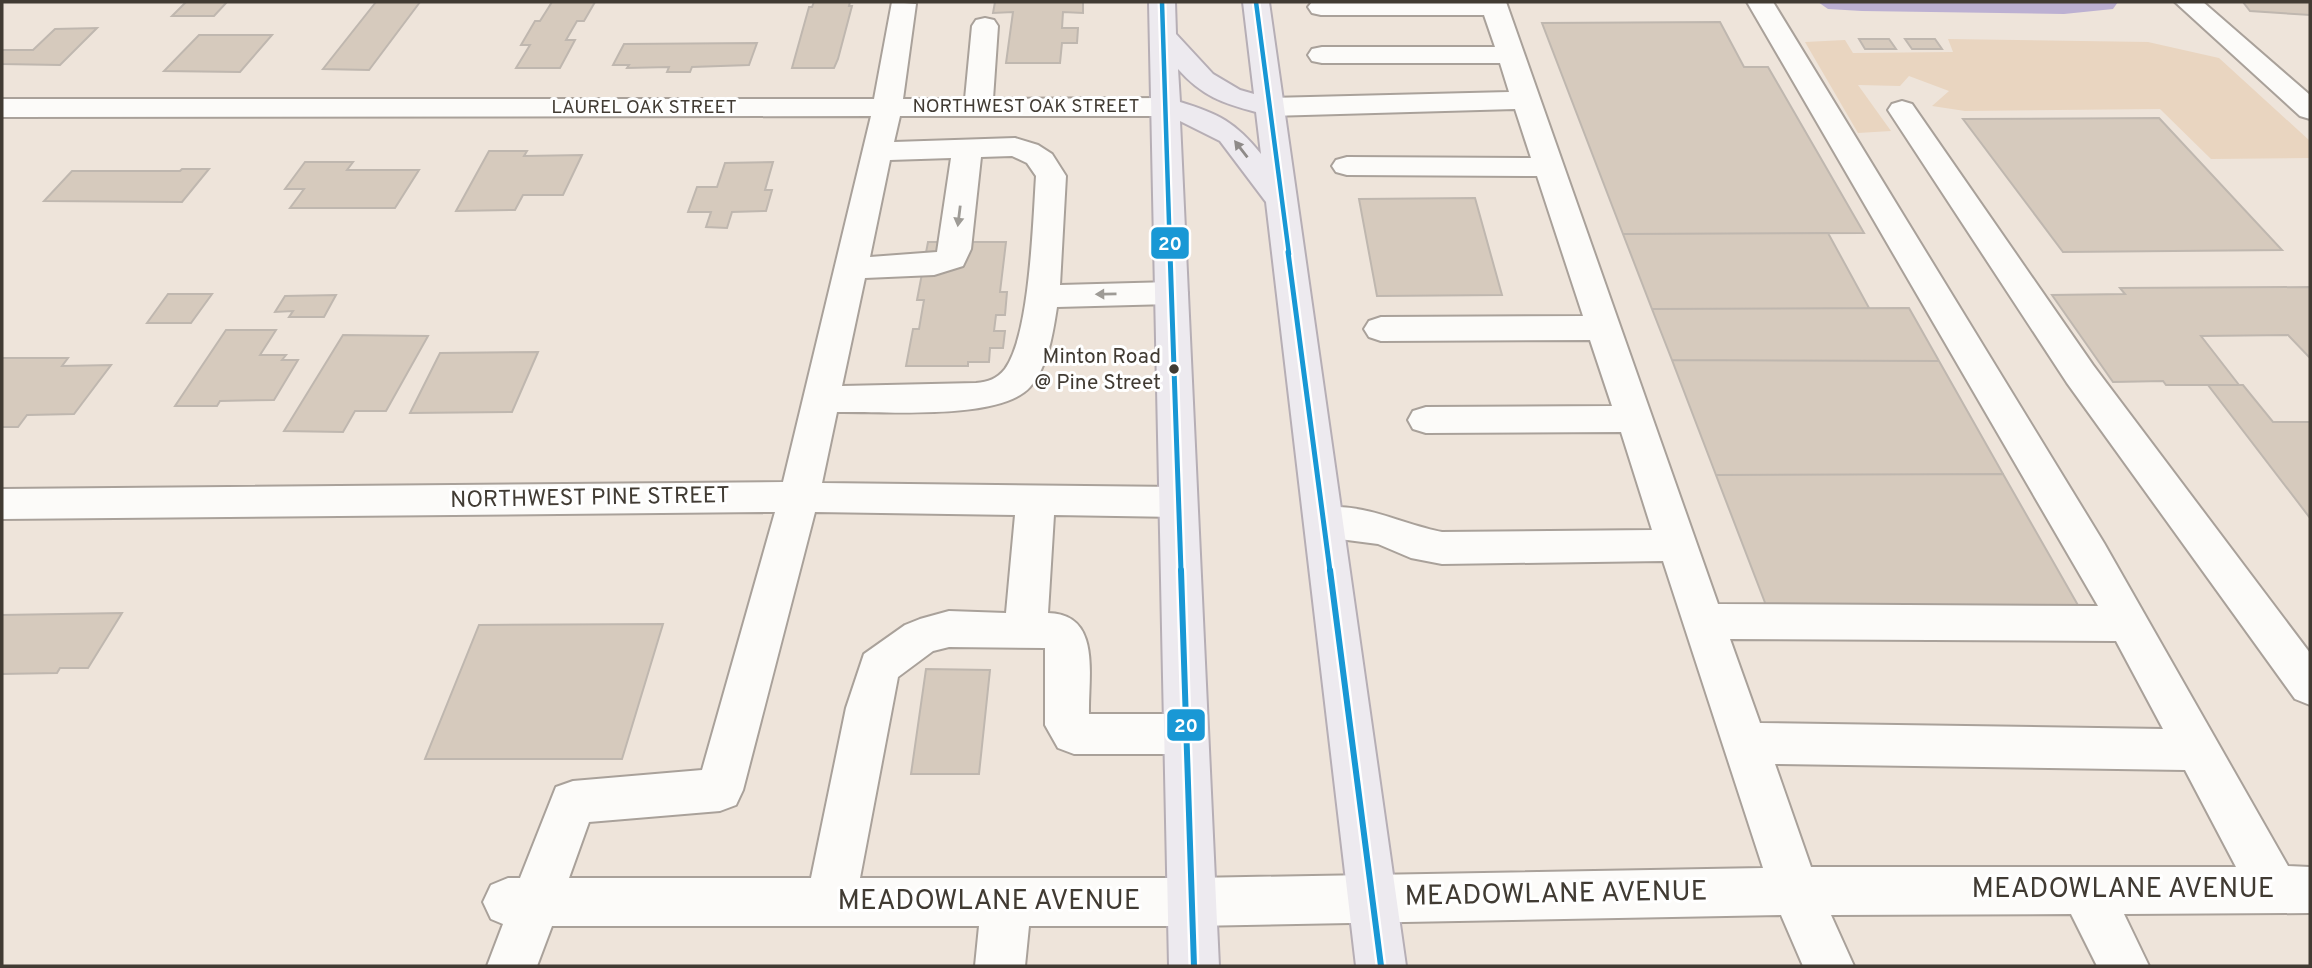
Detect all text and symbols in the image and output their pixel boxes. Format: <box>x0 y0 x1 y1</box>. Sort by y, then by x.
street label: NORTHWEST OAK STREET <box>912 95 1140 119</box>
street label: LAUREL OAK STREET <box>551 96 737 120</box>
one-way arrow <box>1234 140 1249 158</box>
one-way arrow <box>953 206 964 228</box>
line badge: 20 <box>1150 226 1190 260</box>
text: 20 <box>1158 233 1182 257</box>
one-way arrow <box>1095 289 1117 300</box>
place label: Minton Road @ Pine Street <box>1034 344 1161 397</box>
marker: Minton Road @ Pine Street <box>1167 362 1181 376</box>
street label: NORTHWEST PINE STREET <box>450 482 730 516</box>
line badge: 20 <box>1166 708 1206 742</box>
text: 20 <box>1174 715 1198 739</box>
street label: MEADOWLANE AVENUE <box>1972 872 2274 908</box>
street label: MEADOWLANE AVENUE <box>1404 874 1708 916</box>
street label: MEADOWLANE AVENUE <box>838 884 1140 920</box>

